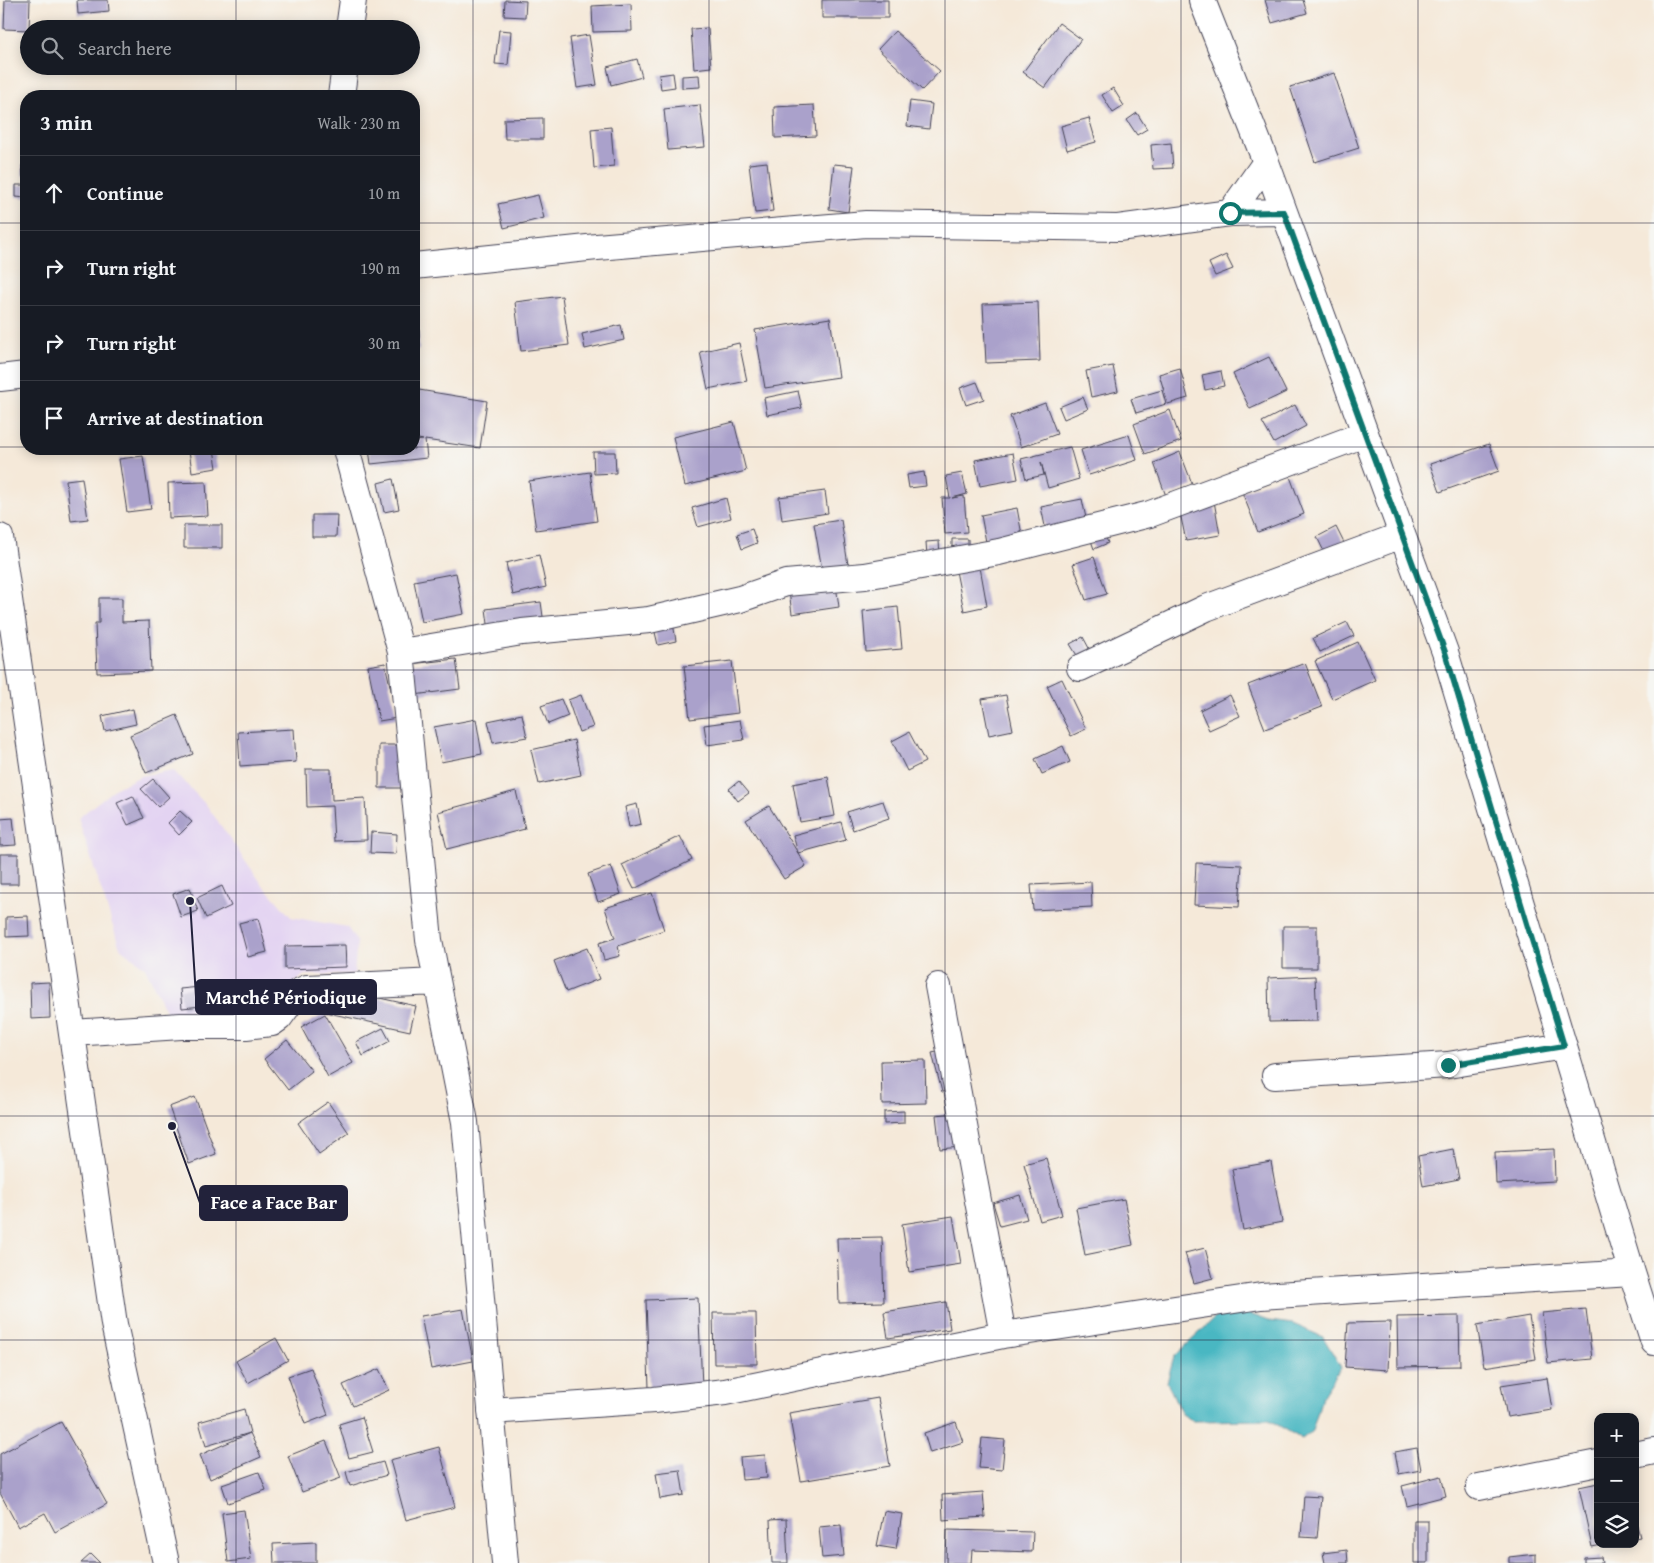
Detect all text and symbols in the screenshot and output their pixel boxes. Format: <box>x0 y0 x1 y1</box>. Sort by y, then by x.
search box <box>20 20 420 75</box>
icon: search <box>38 34 66 62</box>
text: Search here <box>78 34 172 62</box>
text: 3 min <box>40 107 92 138</box>
text: Walk · 230 m <box>317 111 400 135</box>
icon: ahead <box>40 179 68 207</box>
text: Continue <box>87 179 164 207</box>
text: 10 m <box>368 181 400 205</box>
route start <box>1219 202 1242 225</box>
icon: right <box>40 254 68 282</box>
text: Turn right <box>87 254 176 282</box>
text: 190 m <box>360 256 400 280</box>
icon: right <box>40 329 68 357</box>
text: Turn right <box>87 329 176 357</box>
text: 30 m <box>368 331 400 355</box>
icon: arrive <box>40 404 68 432</box>
text: Arrive at destination <box>87 404 263 432</box>
callout: Marché Périodique <box>196 980 376 1014</box>
text: Marché Périodique <box>206 983 366 1011</box>
route end <box>1437 1054 1460 1077</box>
callout: Face a Face Bar <box>200 1186 347 1220</box>
text: Face a Face Bar <box>211 1188 337 1216</box>
map controls <box>1594 1413 1639 1548</box>
button: + <box>1594 1413 1639 1458</box>
button: − <box>1594 1458 1639 1503</box>
button: layers <box>1594 1503 1639 1548</box>

